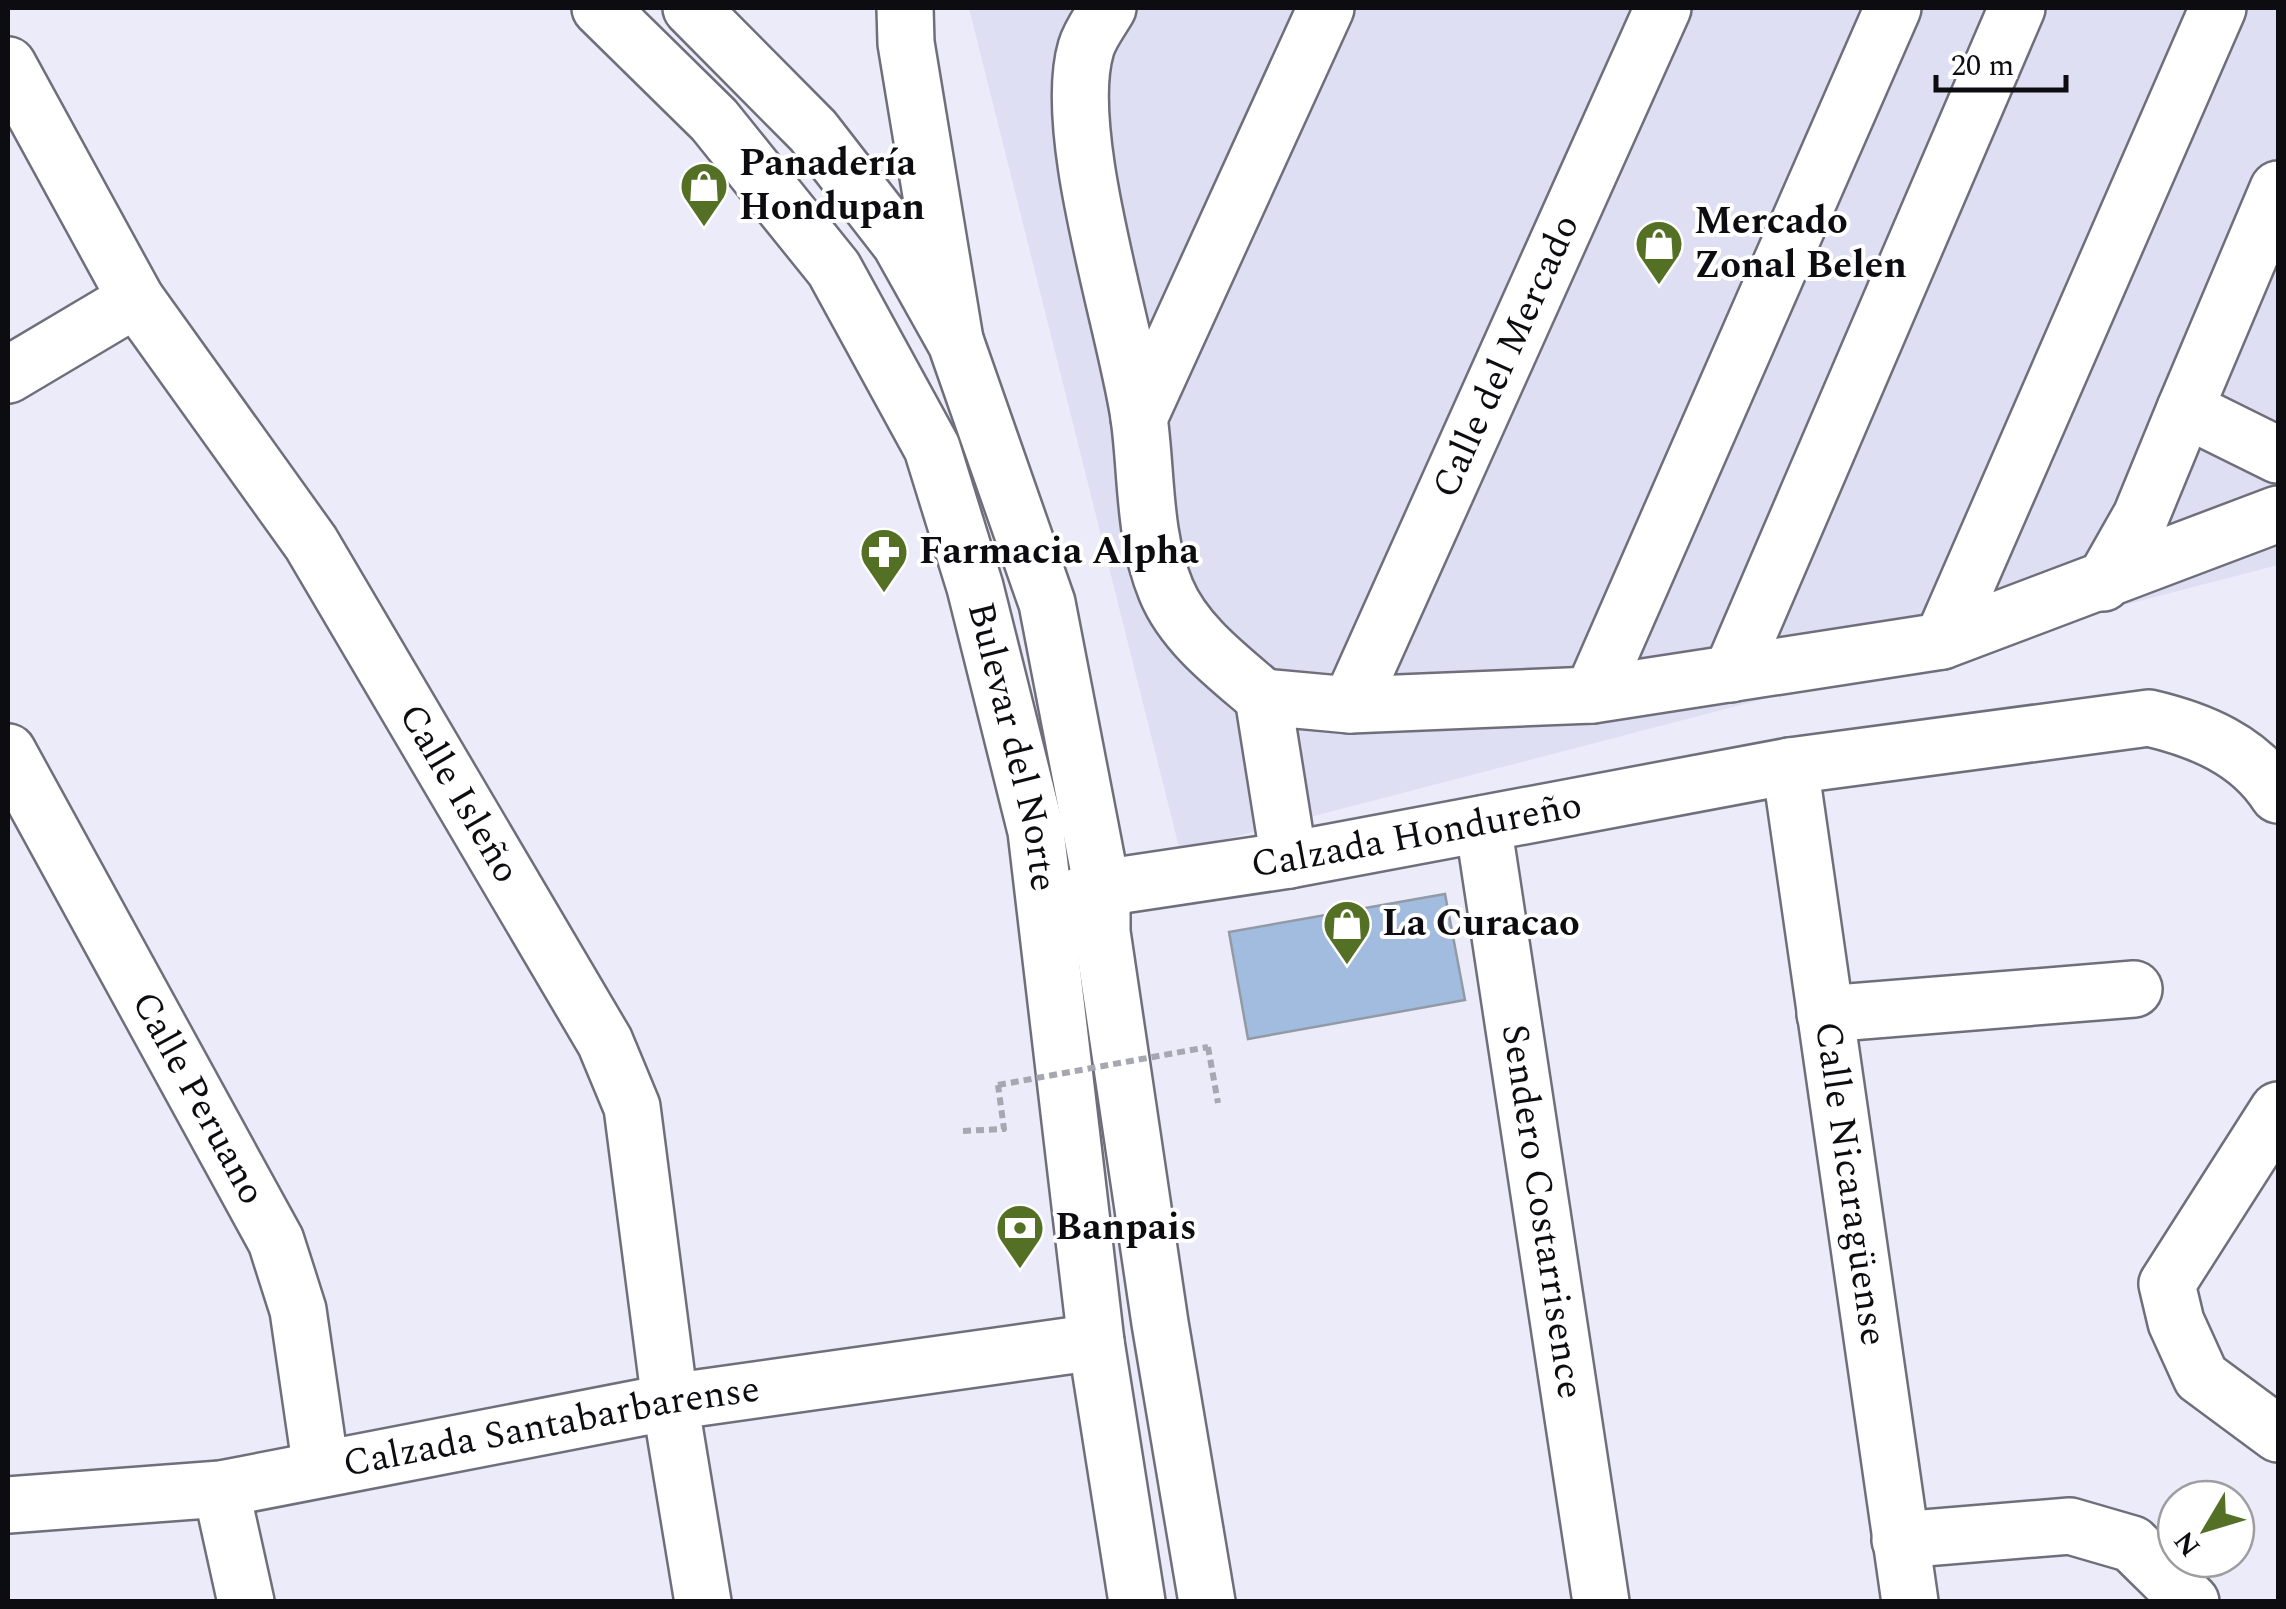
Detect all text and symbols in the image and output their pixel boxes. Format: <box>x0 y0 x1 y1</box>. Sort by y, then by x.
scale bar <box>1936 30 2066 92</box>
text: 20 m <box>1951 43 2014 89</box>
place label: Panadería Hondupan <box>739 135 925 237</box>
shop icon: Panadería Hondupan <box>678 160 730 228</box>
place label: Mercado Zonal Belen <box>1694 193 1907 295</box>
street label: Calle del Mercado <box>1418 205 1595 508</box>
shop icon: Mercado Zonal Belen <box>1633 218 1685 286</box>
place label: Farmacia Alpha <box>919 523 1199 581</box>
pharmacy icon: Farmacia Alpha <box>858 526 910 594</box>
street label: Bulevar del Norte <box>951 596 1072 895</box>
street label: Calle Isleño <box>383 693 534 895</box>
street label: Calzada Hondureño <box>1247 777 1587 894</box>
place label: La Curacao <box>1382 895 1580 953</box>
shop icon: La Curacao <box>1321 898 1373 966</box>
street label: Calle Peruano <box>116 981 280 1216</box>
street label: Calle Nicaragüense <box>1798 1018 1902 1350</box>
street label: Sendero Costarrisence <box>1485 1020 1599 1403</box>
place label: Banpais <box>1055 1199 1197 1257</box>
bank icon: Banpais <box>994 1202 1046 1270</box>
street label: Calzada Santabarbarense <box>338 1361 764 1494</box>
north arrow <box>2156 1479 2256 1579</box>
text: N <box>2164 1521 2211 1566</box>

